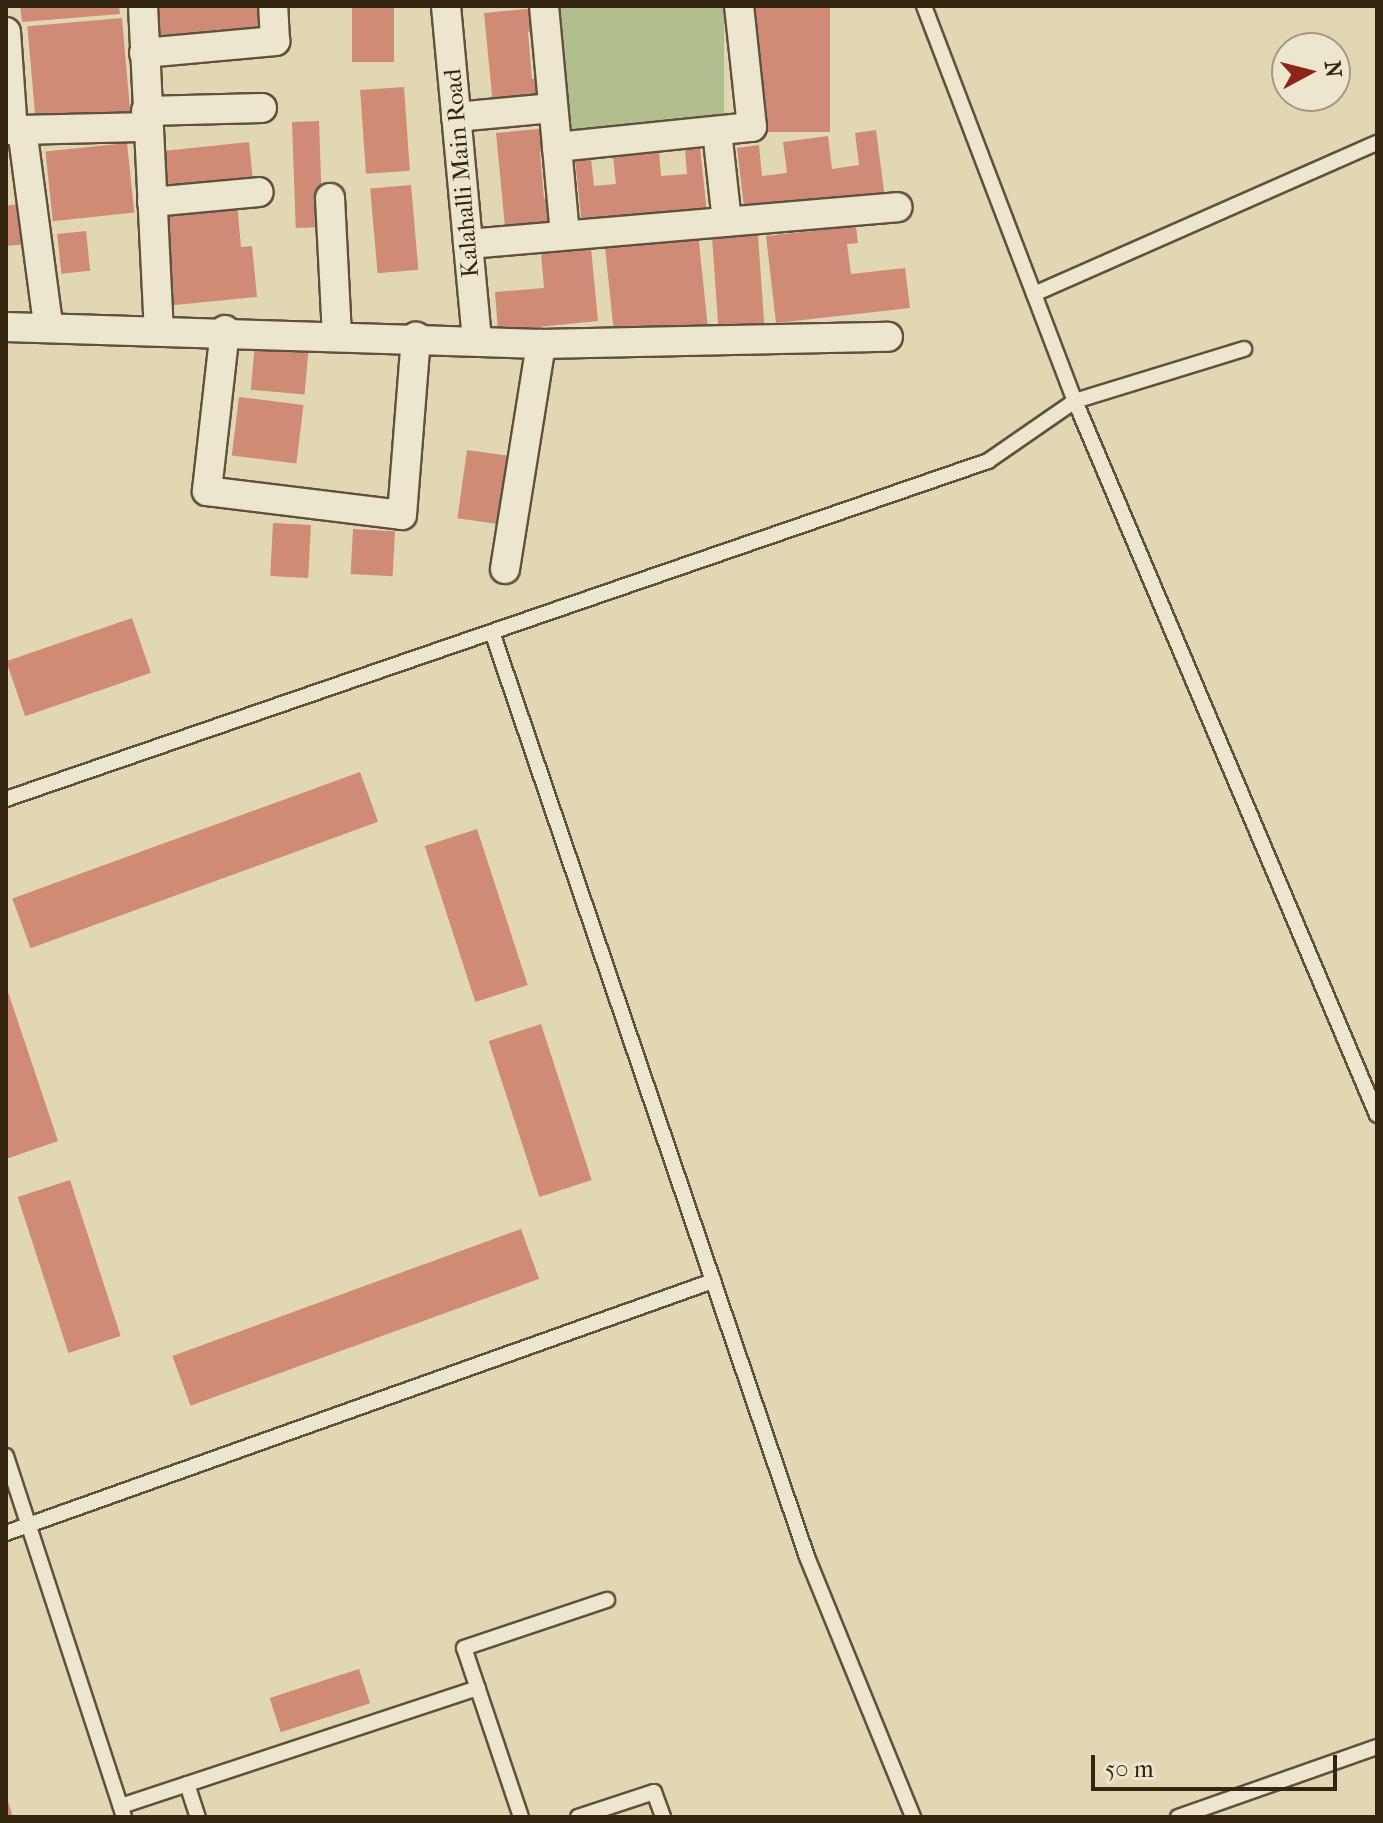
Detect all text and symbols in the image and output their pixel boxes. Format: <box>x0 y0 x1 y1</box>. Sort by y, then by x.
north arrow <box>1271 32 1351 112</box>
text: N <box>1319 59 1347 79</box>
street label: Kalahalli Main Road <box>439 67 485 279</box>
scale bar <box>1095 1739 1341 1789</box>
text: 50 m <box>1105 1755 1154 1783</box>

